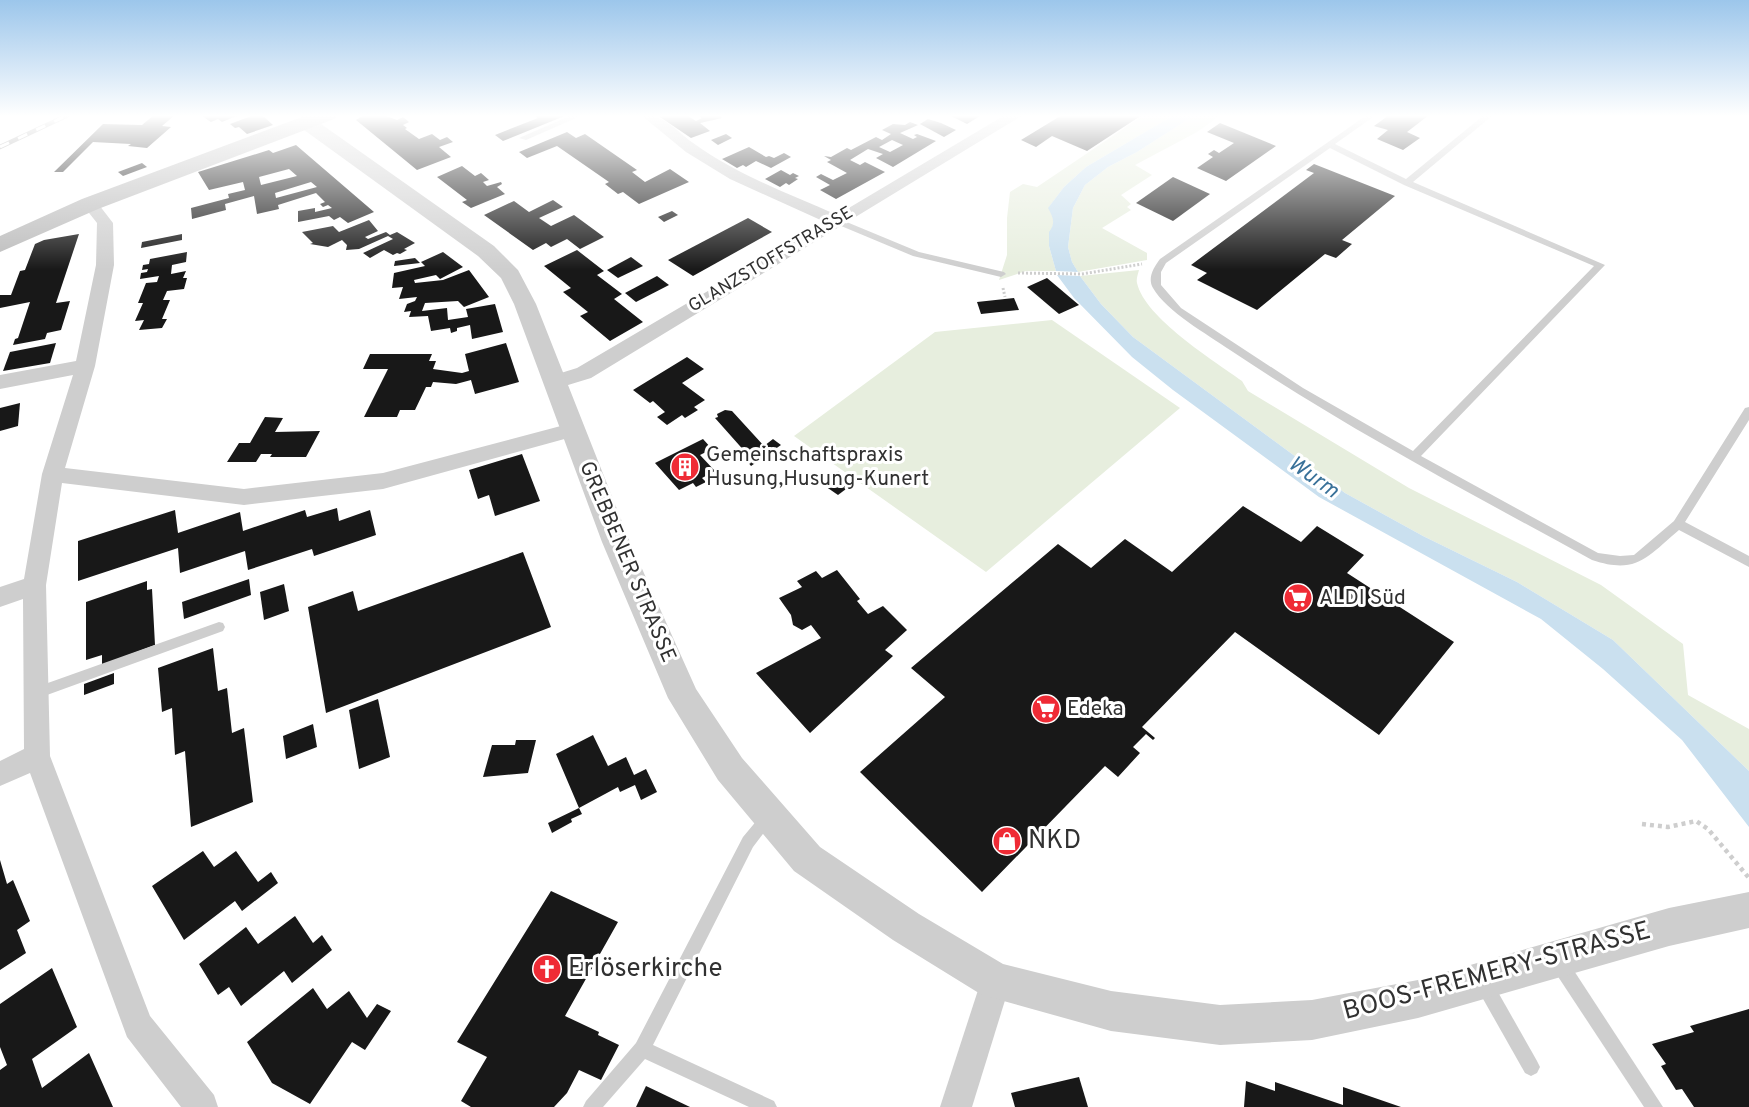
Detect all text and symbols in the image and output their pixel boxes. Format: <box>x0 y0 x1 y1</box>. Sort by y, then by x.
street label: GLANZSTOFFSTRASSE <box>685 202 857 318</box>
place label: Gemeinschaftspraxis Husung,Husung-Kunert <box>706 442 929 493</box>
building icon: Gemeinschaftspraxis Husung,Husung-Kunert <box>669 451 701 483</box>
water label: Wurm <box>1282 451 1344 505</box>
street label: GREBBENER STRASSE <box>572 457 682 667</box>
supermarket icon: ALDI Süd <box>1282 582 1314 614</box>
place label: ALDI Süd <box>1319 585 1406 612</box>
supermarket icon: Edeka <box>1030 693 1062 725</box>
place label: Edeka <box>1067 696 1124 723</box>
shop icon: NKD <box>991 825 1023 857</box>
place label: NKD <box>1028 825 1081 858</box>
street label: BOOS-FREMERY-STRASSE <box>1340 915 1654 1029</box>
church icon: Erlöserkirche <box>531 953 563 985</box>
place label: Erlöserkirche <box>568 953 723 986</box>

